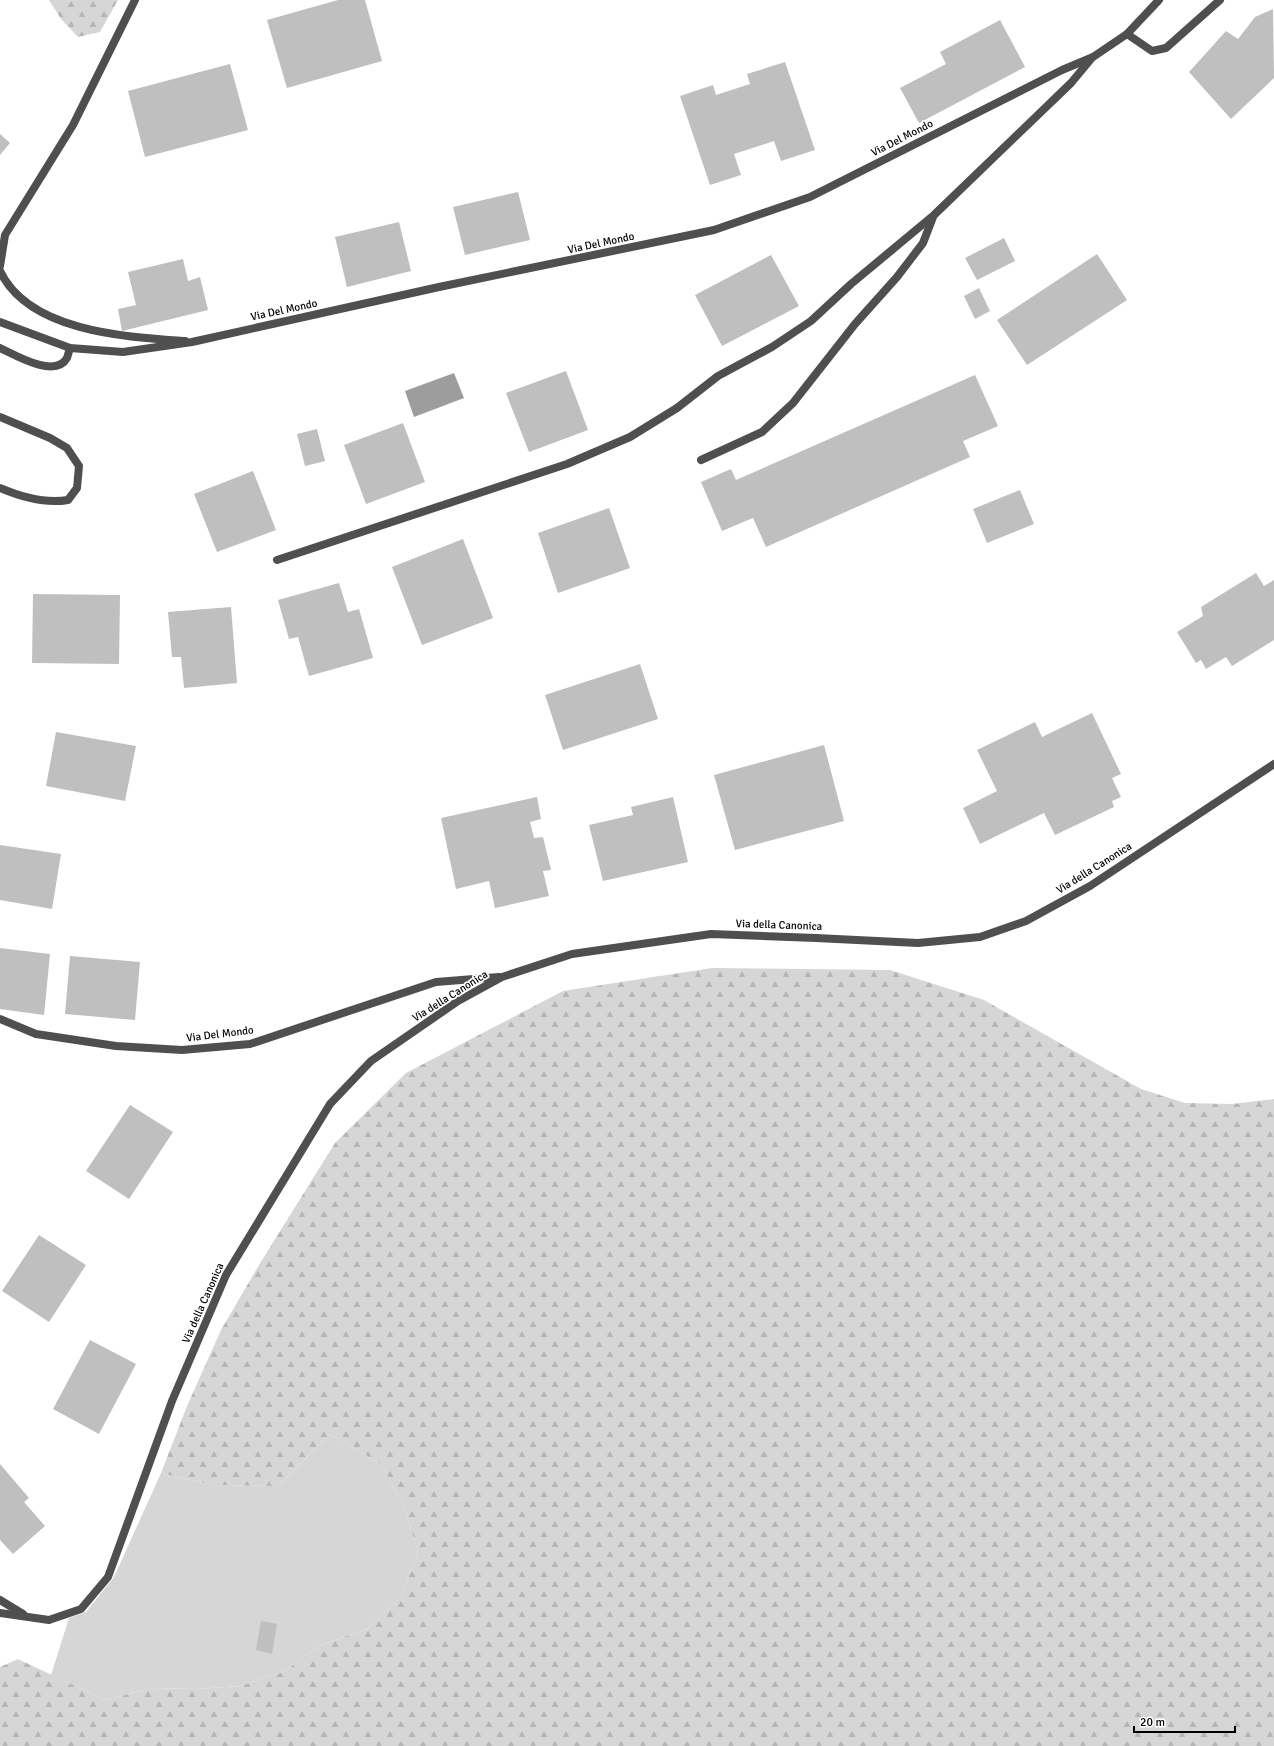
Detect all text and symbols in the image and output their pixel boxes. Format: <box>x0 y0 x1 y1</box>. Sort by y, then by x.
street label: Via Del Mondo <box>869 117 935 159</box>
street label: Via Del Mondo <box>567 230 636 256</box>
street label: Via Del Mondo <box>250 297 319 323</box>
street label: Via della Canonica <box>1054 839 1135 896</box>
street label: Via della Canonica <box>735 917 823 933</box>
street label: Via della Canonica <box>410 967 491 1024</box>
street label: Via Del Mondo <box>186 1023 255 1045</box>
street label: Via della Canonica <box>179 1260 227 1345</box>
scale bar <box>1134 1708 1235 1734</box>
text: 20 m <box>1140 1715 1165 1730</box>

